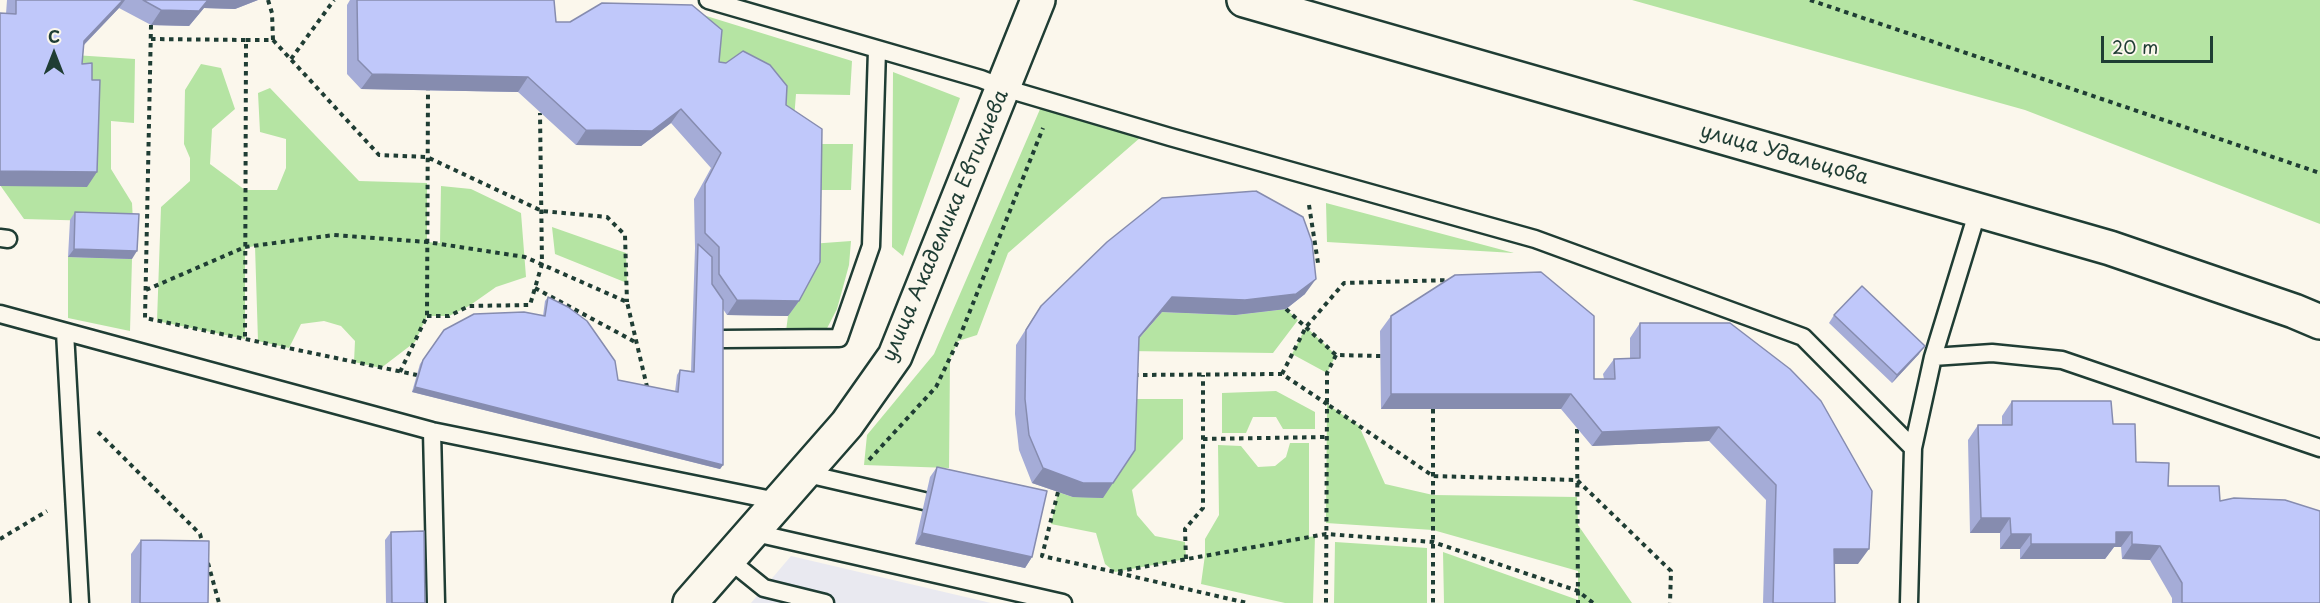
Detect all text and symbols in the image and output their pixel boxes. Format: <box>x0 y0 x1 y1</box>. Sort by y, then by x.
north arrow <box>24 24 84 84</box>
text: С <box>48 24 60 48</box>
scale bar <box>2104 24 2216 62</box>
text: 20 m <box>2112 33 2158 60</box>
street label: улица Академика Евтихиева <box>878 86 1014 366</box>
street label: улица Удальцова <box>1697 119 1871 191</box>

